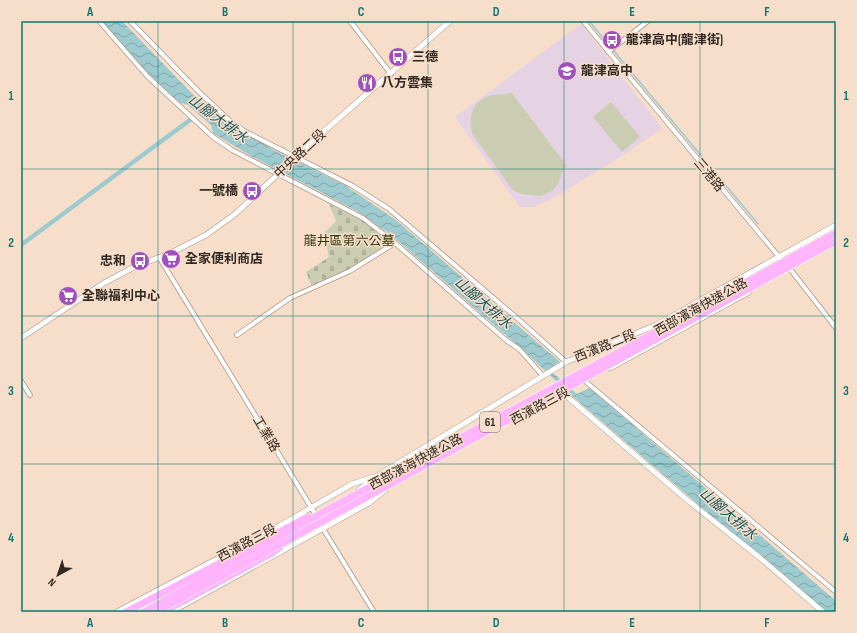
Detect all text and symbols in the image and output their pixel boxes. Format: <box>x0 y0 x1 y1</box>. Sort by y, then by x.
text: A <box>86 4 94 20</box>
text: B <box>222 4 228 20</box>
text: C <box>358 4 365 20</box>
text: D <box>493 4 500 20</box>
text: E <box>629 4 635 20</box>
text: F <box>764 4 770 20</box>
bus stop icon: 龍津高中(龍津街) <box>601 29 623 51</box>
place label: 龍津高中(龍津街) <box>626 32 723 48</box>
bus stop icon: 三德 <box>387 46 409 68</box>
place label: 三德 <box>412 49 438 65</box>
school or university icon: 龍津高中 <box>556 60 578 82</box>
place label: 龍津高中 <box>581 63 633 79</box>
restaurant icon: 八方雲集 <box>356 72 378 94</box>
place label: 八方雲集 <box>381 75 433 91</box>
text: 1 <box>8 88 14 104</box>
text: 1 <box>843 88 849 104</box>
water label: 山腳大排水 <box>185 91 252 147</box>
street label: 中央路二段 <box>271 126 329 182</box>
street label: 三港路 <box>690 155 728 195</box>
bus stop icon: 一號橋 <box>241 180 263 202</box>
place label: 一號橋 <box>199 183 238 199</box>
park label: 龍井區第六公墓 <box>303 233 395 249</box>
text: 2 <box>8 235 14 251</box>
text: 2 <box>843 235 849 251</box>
supermarket icon: 全家便利商店 <box>160 248 182 270</box>
bus stop icon: 忠和 <box>129 250 151 272</box>
place label: 全家便利商店 <box>185 251 263 267</box>
place label: 忠和 <box>100 253 126 269</box>
water label: 山腳大排水 <box>451 274 516 333</box>
street label: 西部濱海快速公路 <box>652 275 750 339</box>
supermarket icon: 全聯福利中心 <box>57 285 79 307</box>
place label: 全聯福利中心 <box>82 288 160 304</box>
street label: 西濱路二段 <box>572 326 638 366</box>
text: 3 <box>8 383 14 399</box>
text: 3 <box>843 383 849 399</box>
street label: 西濱路三段 <box>508 384 572 428</box>
road number: 61 <box>480 412 500 432</box>
street label: 工業路 <box>249 413 283 455</box>
street label: 西部濱海快速公路 <box>366 431 466 493</box>
water label: 山腳大排水 <box>696 485 761 544</box>
street label: 西濱路三段 <box>215 521 279 565</box>
text: 4 <box>8 530 14 546</box>
text: 4 <box>843 530 849 546</box>
north arrow <box>38 555 78 595</box>
text: N <box>45 575 58 589</box>
text: A <box>86 615 94 631</box>
text: B <box>222 615 228 631</box>
text: C <box>358 615 365 631</box>
text: D <box>493 615 500 631</box>
text: E <box>629 615 635 631</box>
text: F <box>764 615 770 631</box>

